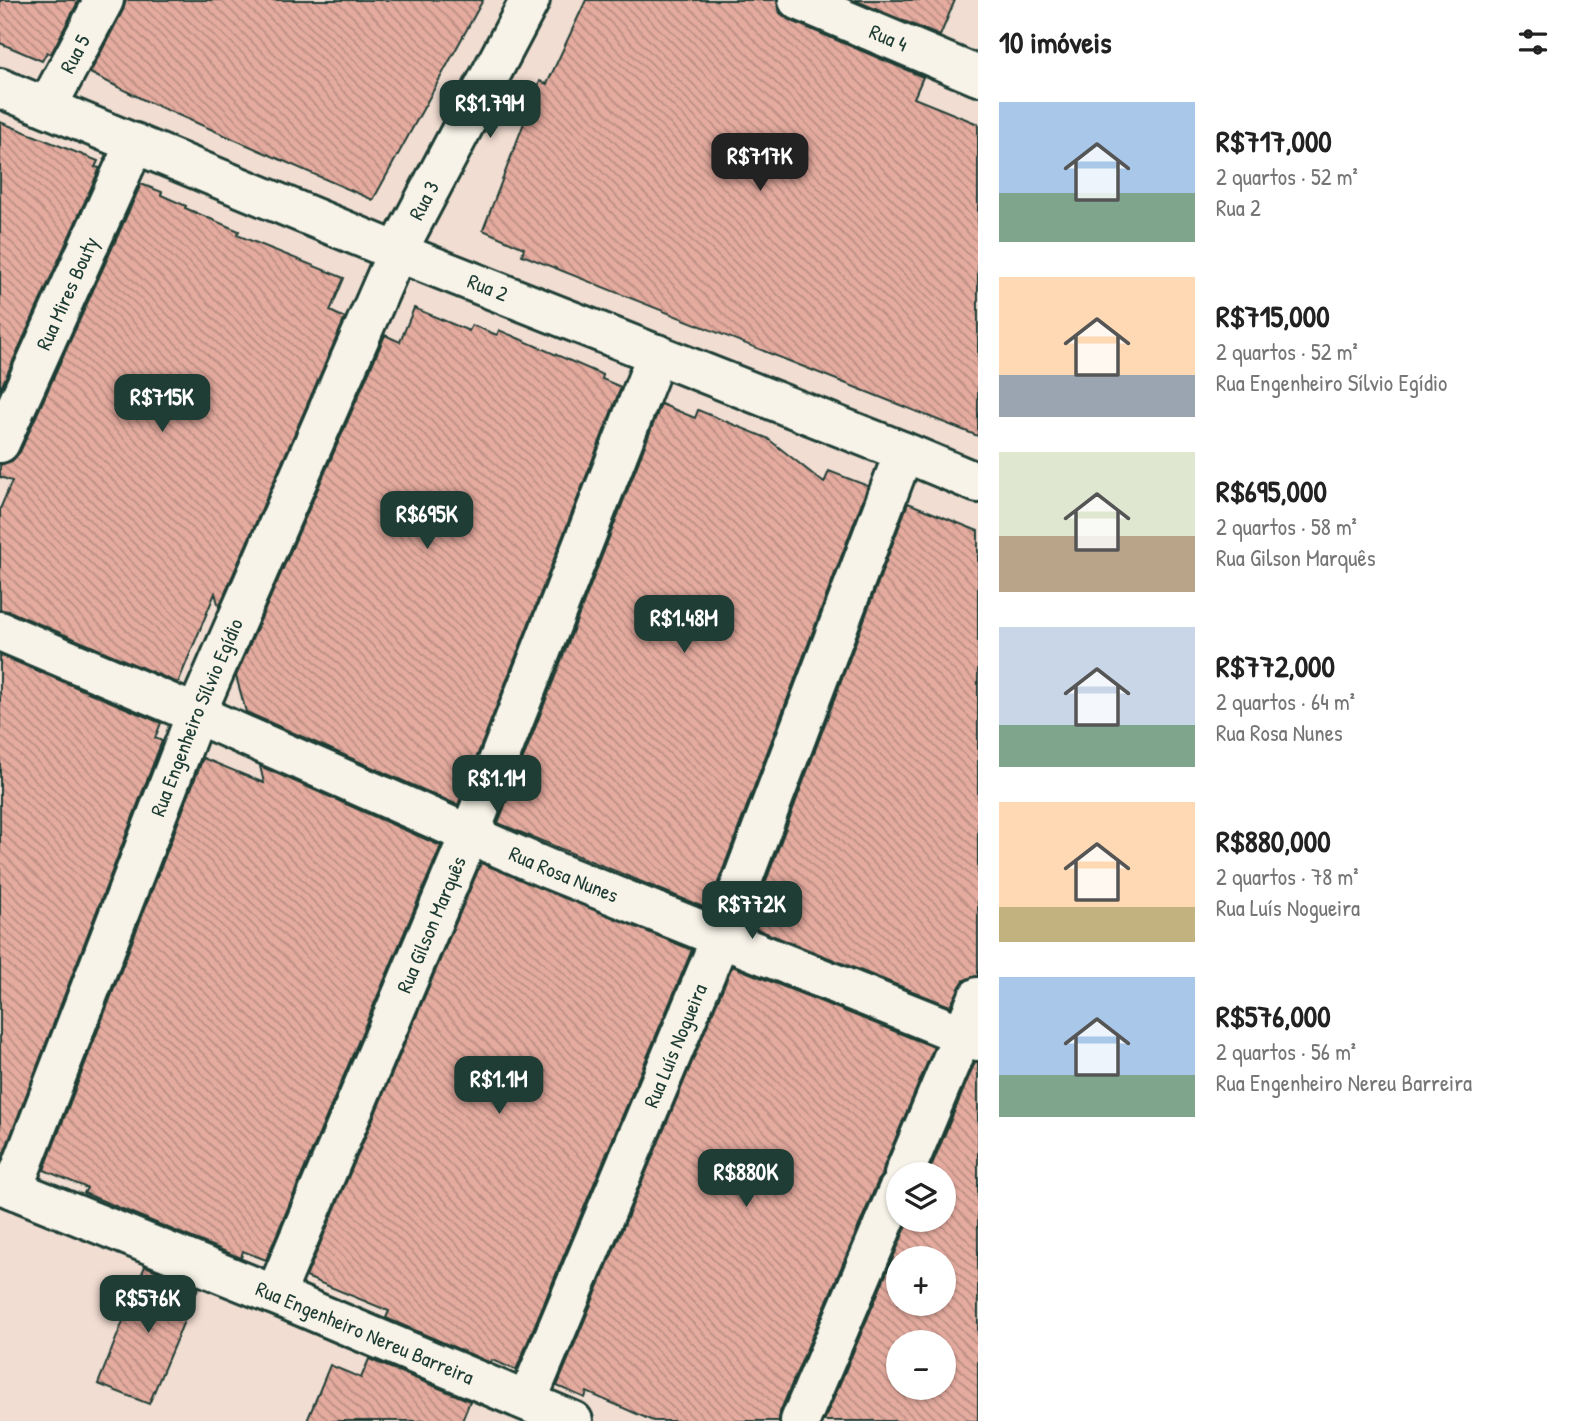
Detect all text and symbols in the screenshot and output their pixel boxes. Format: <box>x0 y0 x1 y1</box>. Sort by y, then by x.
street label: Rua 4 <box>865 17 912 59</box>
text: 10 imóveis <box>999 22 1112 62</box>
icon: filters <box>1514 23 1552 61</box>
street label: Rua 5 <box>53 29 97 78</box>
pin: R$1.79M <box>425 80 555 140</box>
text: R$1.79M <box>456 87 524 118</box>
text: R$717,000 <box>1216 121 1332 161</box>
icon: home <box>1055 130 1139 214</box>
pin: R$717K <box>703 134 817 193</box>
text: R$717K <box>727 140 793 171</box>
text: 2 quartos · 52 m² <box>1216 161 1358 192</box>
street label: Rua 3 <box>401 176 446 225</box>
text: Rua 2 <box>1216 192 1261 223</box>
street label: Rua Mires Bouty <box>29 232 105 354</box>
street label: Rua 2 <box>464 266 512 308</box>
text: R$715,000 <box>1216 296 1330 336</box>
icon: home <box>1055 305 1139 389</box>
text: 2 quartos · 52 m² <box>1216 336 1358 367</box>
text: Rua Engenheiro Sílvio Egídio <box>1216 367 1447 398</box>
pin: R$715K <box>105 374 219 434</box>
text: R$715K <box>130 381 194 412</box>
text: R$695,000 <box>1216 471 1327 511</box>
icon: home <box>1055 480 1139 564</box>
pin: R$695K <box>370 491 484 551</box>
text: R$695K <box>396 498 458 529</box>
text: 2 quartos · 58 m² <box>1216 511 1357 542</box>
text: Rua Gilson Marquês <box>1216 542 1375 573</box>
pin: R$1.48M <box>619 596 749 655</box>
text: R$1.48M <box>650 602 718 633</box>
street label: Rua Engenheiro Sílvio Egídio <box>143 614 250 821</box>
text: R$772,000 <box>1216 646 1335 686</box>
icon: home <box>1055 655 1139 739</box>
text: 2 quartos · 64 m² <box>1216 686 1355 717</box>
text: Rua Rosa Nunes <box>1216 717 1343 748</box>
pin: R$1.1M <box>440 756 554 815</box>
text: R$1.1M <box>468 762 526 793</box>
text: R$880,000 <box>1216 821 1331 861</box>
icon: home <box>1055 830 1139 914</box>
street label: Rua Rosa Nunes <box>505 839 623 909</box>
street label: Rua Gilson Marquês <box>389 852 473 997</box>
text: 2 quartos · 78 m² <box>1216 861 1359 892</box>
pin: R$772K <box>695 881 809 941</box>
text: R$772K <box>718 888 786 919</box>
text: Rua Luís Nogueira <box>1216 892 1360 923</box>
street label: Rua Luís Nogueira <box>636 979 714 1112</box>
text: R$576,000 <box>1216 996 1331 1036</box>
icon: home <box>1055 1005 1139 1089</box>
text: 2 quartos · 56 m² <box>1216 1036 1356 1067</box>
pin: R$1.1M <box>442 1056 556 1116</box>
text: R$1.1M <box>470 1063 528 1094</box>
text: Rua Engenheiro Nereu Barreira <box>1216 1067 1472 1098</box>
pin: R$880K <box>689 1150 803 1209</box>
text: R$880K <box>714 1156 778 1187</box>
map controls <box>886 1162 956 1400</box>
button: layers <box>886 1162 956 1232</box>
button: + <box>886 1246 956 1316</box>
street label: Rua Engenheiro Nereu Barreira <box>252 1274 478 1391</box>
pin: R$576K <box>91 1276 205 1335</box>
text: R$576K <box>116 1282 180 1313</box>
button: − <box>886 1330 956 1400</box>

